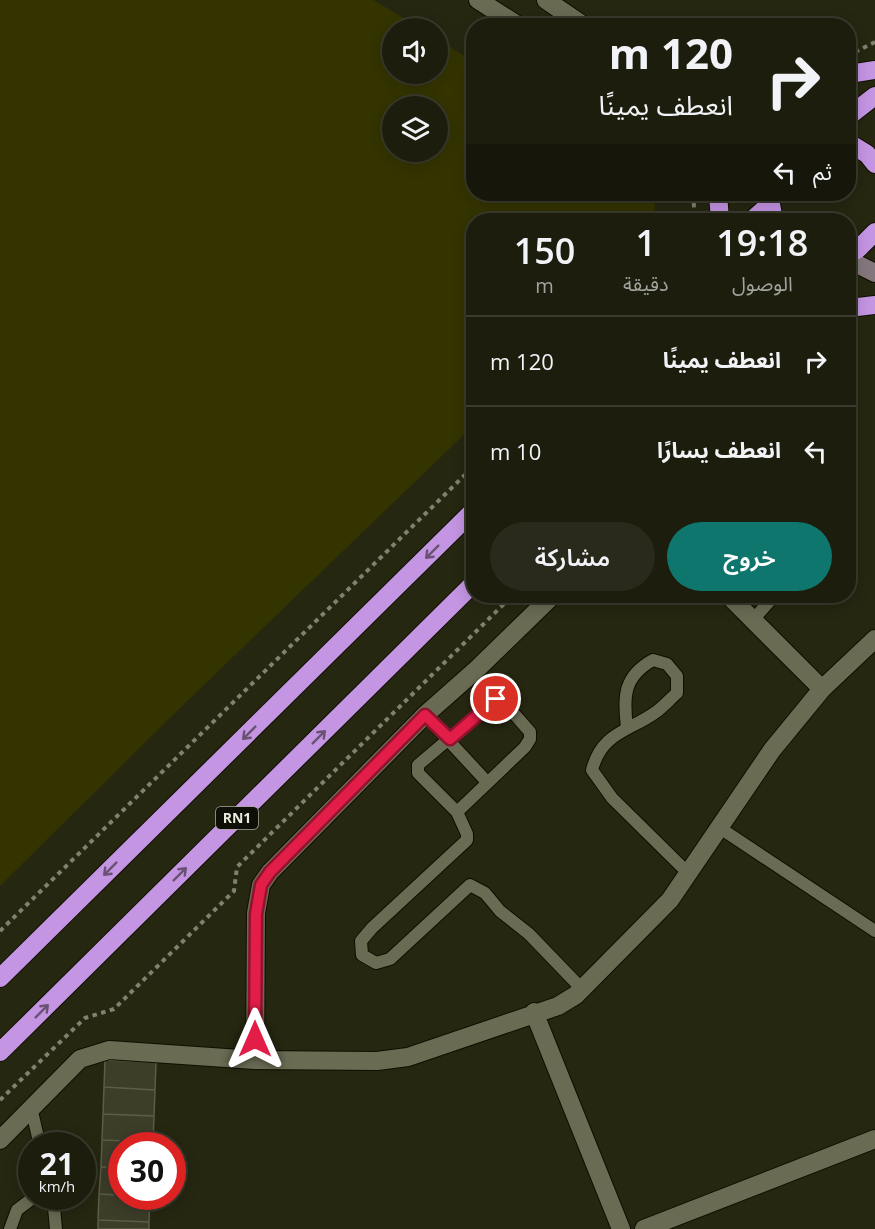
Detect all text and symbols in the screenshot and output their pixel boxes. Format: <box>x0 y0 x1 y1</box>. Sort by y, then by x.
map controls <box>382 18 448 162</box>
button: sound <box>382 18 448 84</box>
text: 120 m <box>609 24 733 81</box>
icon: right <box>754 42 832 120</box>
text: انعطف يمينًا <box>599 86 733 123</box>
button: layers <box>382 96 448 162</box>
icon: left <box>768 156 801 189</box>
text: ثم <box>813 156 832 186</box>
text: 1 <box>636 218 656 267</box>
text: 19:18 <box>716 218 808 267</box>
text: 150 <box>514 226 575 275</box>
text: دقيقة <box>623 270 669 297</box>
text: الوصول <box>732 270 793 297</box>
text: m <box>535 272 554 299</box>
text: انعطف يمينًا <box>663 344 781 374</box>
icon: right <box>799 345 832 378</box>
text: 120 m <box>490 346 554 376</box>
text: انعطف يسارًا <box>657 434 781 464</box>
icon: left <box>799 435 832 468</box>
text: 10 m <box>490 436 541 466</box>
button: مشاركة <box>490 522 655 591</box>
button: خروج <box>667 522 832 591</box>
one-way arrow <box>425 544 440 559</box>
pin <box>470 673 521 724</box>
icon: arrive <box>479 682 512 715</box>
one-way arrow <box>241 725 256 740</box>
one-way arrow <box>312 729 326 744</box>
road number: RN1 <box>216 807 258 829</box>
one-way arrow <box>102 862 117 877</box>
one-way arrow <box>173 866 188 881</box>
one-way arrow <box>34 1003 49 1018</box>
position arrow <box>223 1007 287 1071</box>
speed limit sign: 30 <box>108 1132 186 1210</box>
text: 21 <box>40 1143 74 1184</box>
text: km/h <box>39 1176 75 1196</box>

